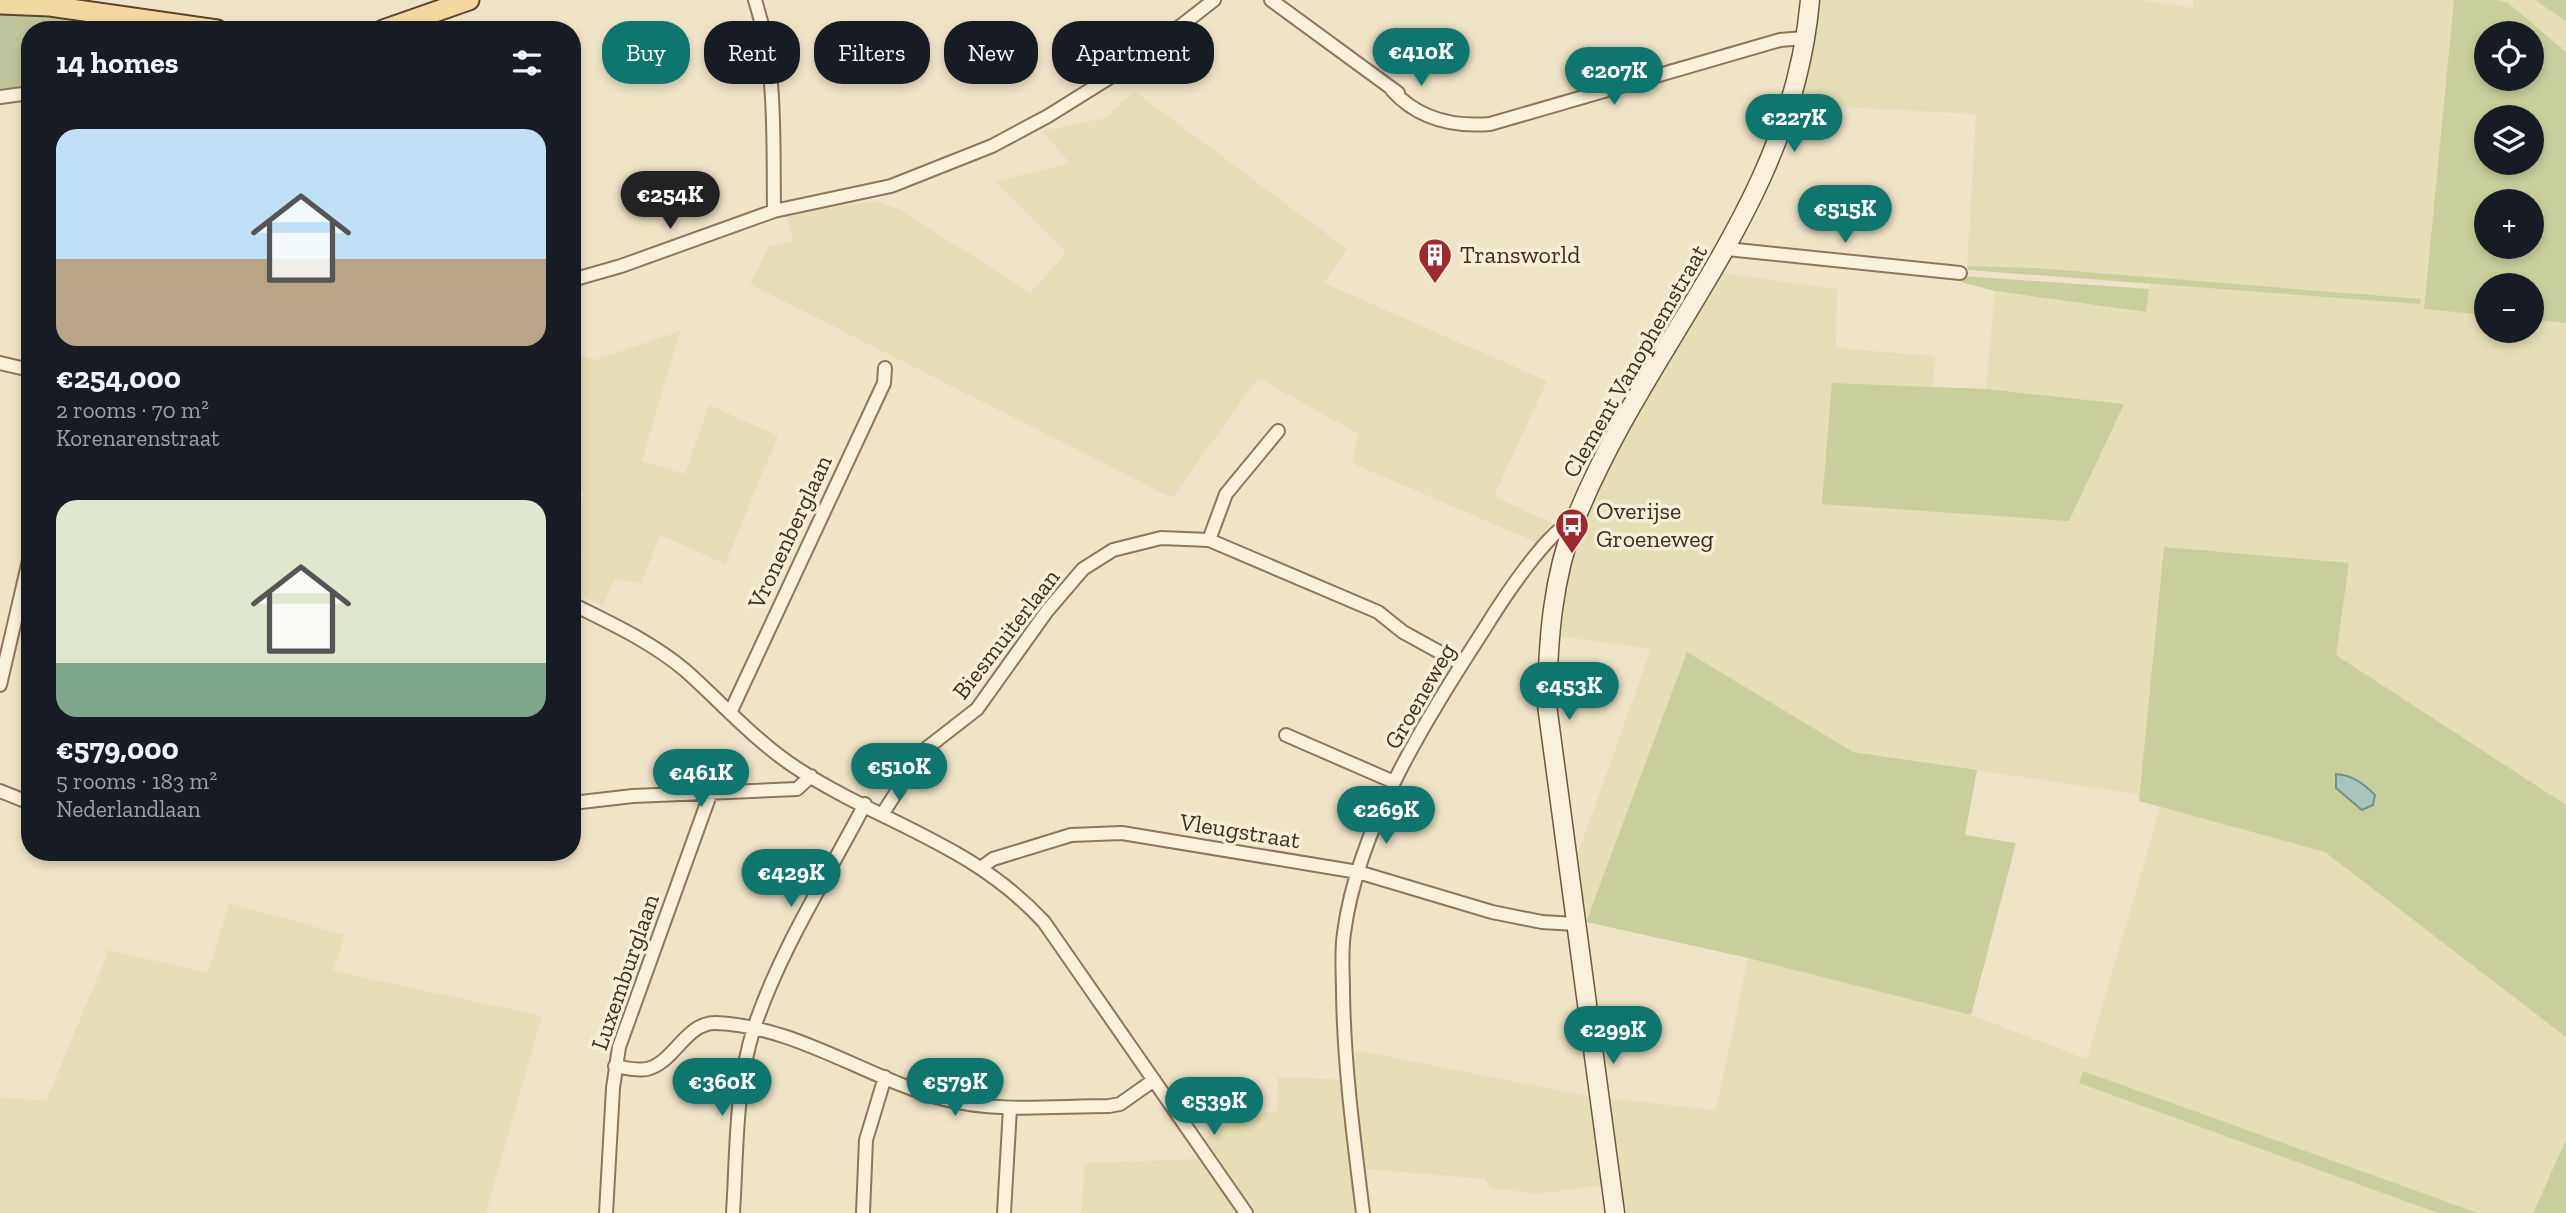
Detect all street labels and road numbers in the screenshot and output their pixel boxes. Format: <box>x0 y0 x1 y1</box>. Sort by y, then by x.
street label: Clement Vanophemstraat <box>1556 239 1713 482</box>
street label: Vronenberglaan <box>741 450 838 614</box>
street label: Biesmuiterlaan <box>946 563 1066 705</box>
street label: Groeneweg <box>1378 638 1462 754</box>
street label: Vleugstraat <box>1177 807 1302 854</box>
street label: Luxemburglaan <box>584 890 665 1054</box>

